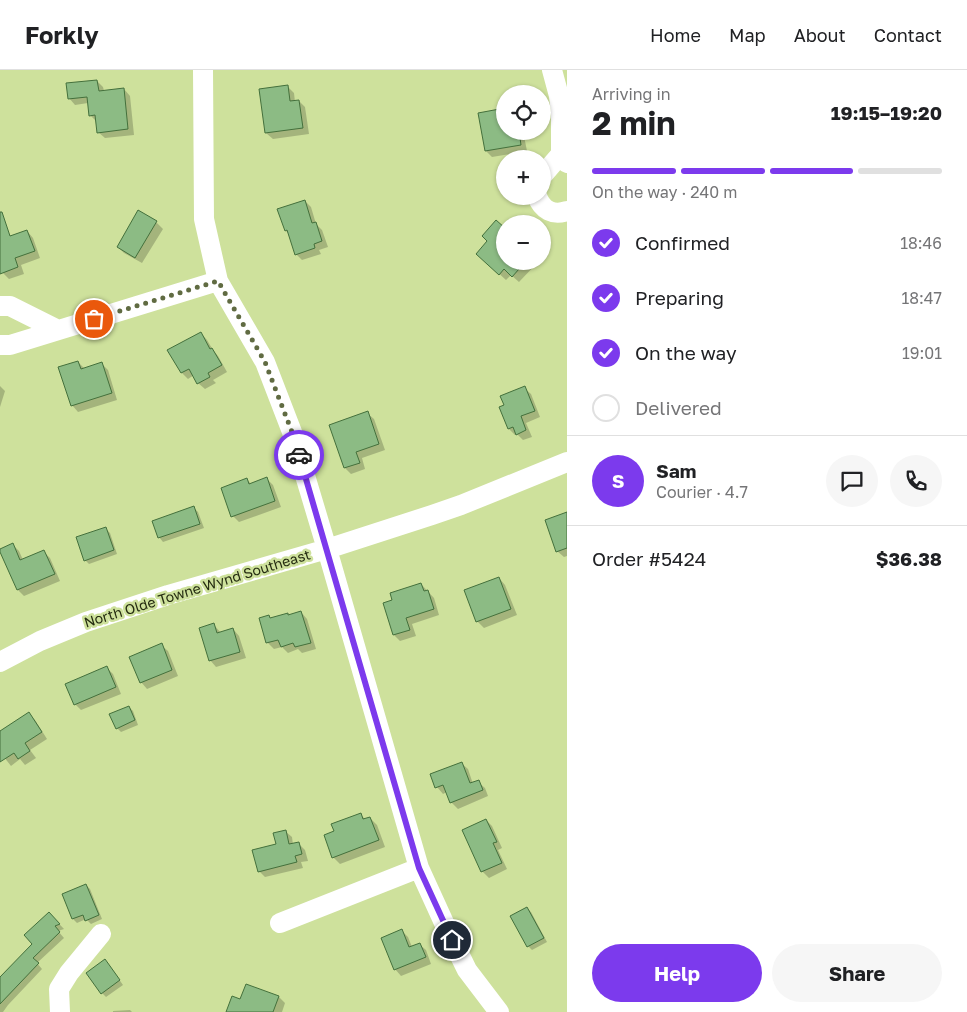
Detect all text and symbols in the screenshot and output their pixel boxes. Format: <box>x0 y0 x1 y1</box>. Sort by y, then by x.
text: Forkly <box>25 20 99 49</box>
text: Home <box>650 24 701 46</box>
text: Map <box>729 24 766 46</box>
text: About <box>794 24 846 46</box>
text: Contact <box>874 24 942 46</box>
text: Arriving in <box>592 84 671 104</box>
map controls <box>496 85 551 270</box>
button: locate <box>496 85 551 140</box>
text: 19:15–19:20 <box>831 101 942 124</box>
text: 2 min <box>592 104 676 142</box>
button: + <box>496 150 551 205</box>
text: On the way · 240 m <box>592 182 737 202</box>
button: − <box>496 215 551 270</box>
icon: check <box>592 229 620 257</box>
text: Confirmed <box>635 231 730 254</box>
text: 18:46 <box>900 233 942 253</box>
icon: check <box>592 284 620 312</box>
text: Preparing <box>635 286 724 309</box>
text: 18:47 <box>901 288 942 308</box>
pin <box>73 298 115 340</box>
icon: bag <box>80 305 108 333</box>
icon: check <box>592 339 620 367</box>
text: On the way <box>635 341 737 364</box>
text: 19:01 <box>902 343 942 363</box>
text: Delivered <box>635 396 722 419</box>
courier <box>274 430 324 480</box>
icon: car <box>285 441 313 469</box>
button: chat <box>826 455 878 507</box>
button: phone <box>890 455 942 507</box>
text: Sam <box>656 459 696 482</box>
text: S <box>612 469 624 492</box>
text: Courier · 4.7 <box>656 482 748 502</box>
street label: North Olde Towne Wynd Southeast <box>82 545 312 631</box>
text: Order #5424 <box>592 547 706 570</box>
text: $36.38 <box>876 547 942 570</box>
pin <box>431 919 473 961</box>
icon: home <box>438 926 466 954</box>
button: Help <box>592 944 762 1002</box>
button: Share <box>772 944 942 1002</box>

